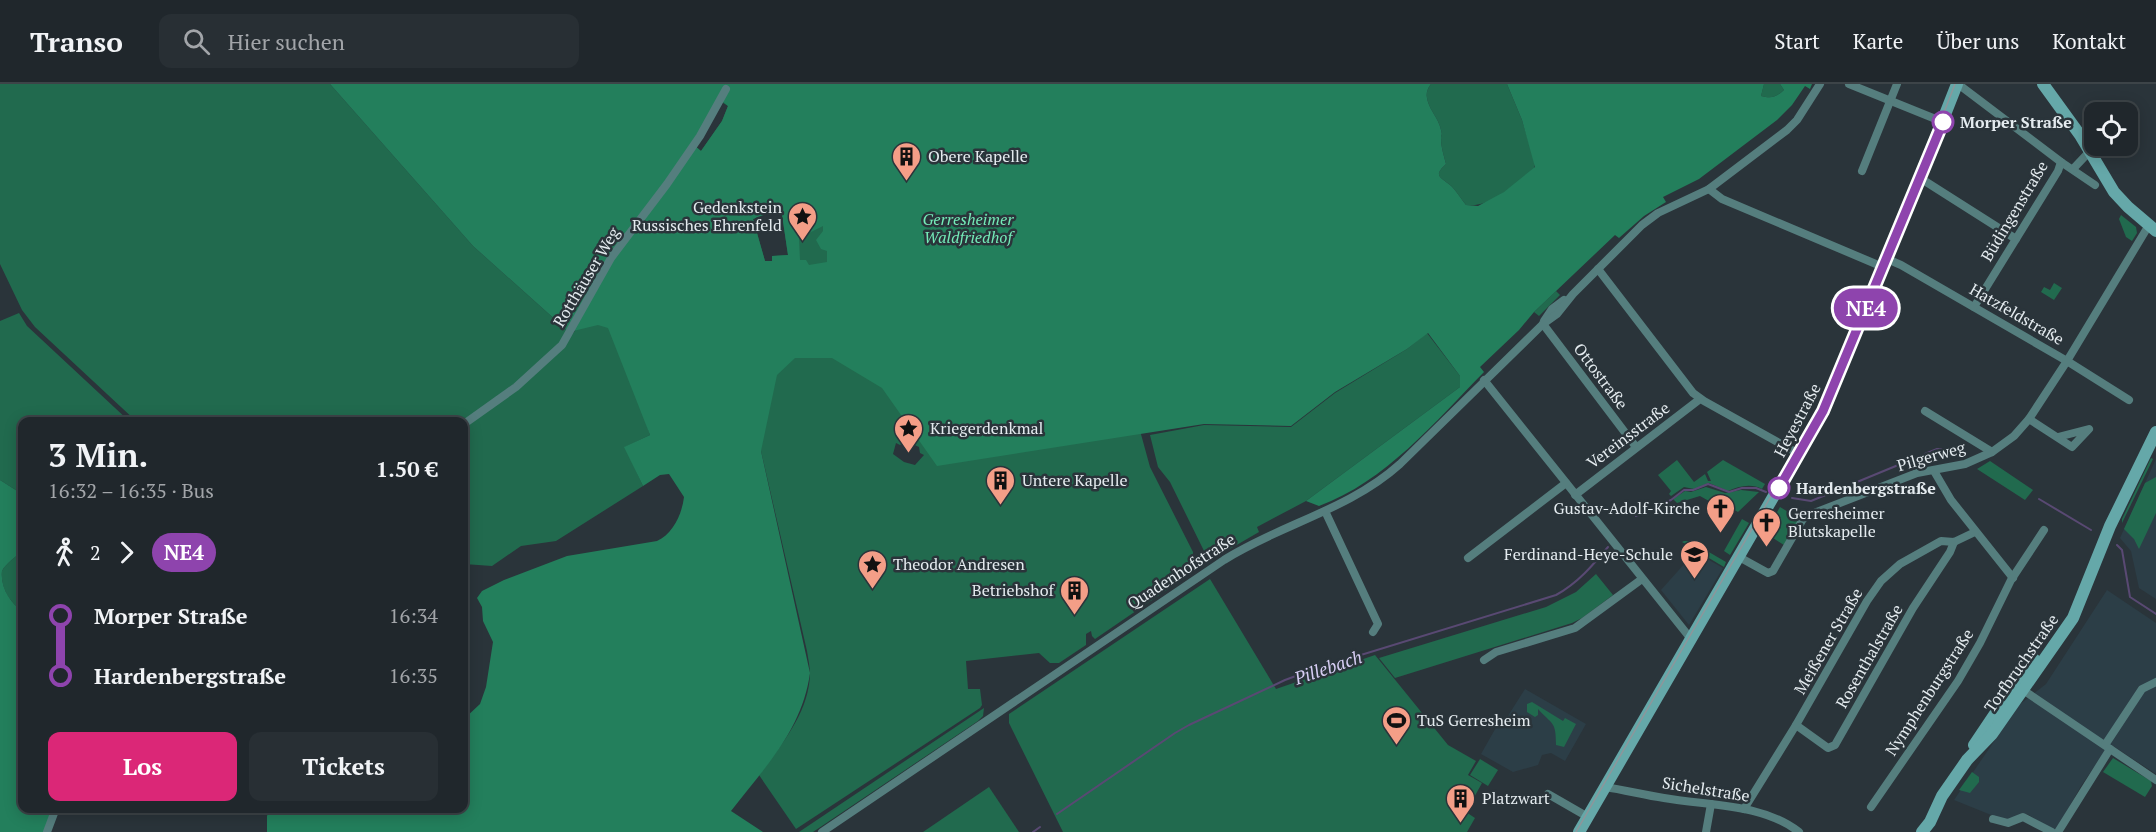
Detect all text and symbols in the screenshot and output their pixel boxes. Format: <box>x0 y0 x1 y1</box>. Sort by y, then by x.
search box <box>159 14 579 68</box>
text: Transo <box>30 23 123 60</box>
icon: search <box>180 25 213 58</box>
text: Hier suchen <box>228 27 345 56</box>
text: Start <box>1774 27 1820 55</box>
text: Karte <box>1853 27 1903 55</box>
text: Über uns <box>1936 27 2019 55</box>
text: Kontakt <box>2052 27 2126 55</box>
map controls <box>2084 102 2138 156</box>
button: locate <box>2084 102 2138 156</box>
marker: Morper Straße <box>1932 111 1954 133</box>
place label: Morper Straße <box>1960 111 2072 133</box>
building icon: Obere Kapelle <box>891 140 923 182</box>
place label: Obere Kapelle <box>928 145 1028 167</box>
street label: Büdingenstraße <box>1975 157 2053 265</box>
place label: Gedenkstein Russisches Ehrenfeld <box>632 196 782 236</box>
place icon: Gedenkstein Russisches Ehrenfeld <box>787 200 819 242</box>
park label: Gerresheimer Waldfriedhof <box>922 208 1015 248</box>
street label: Rotthäuser Weg <box>548 223 625 331</box>
street label: Hatzfeldstraße <box>1966 278 2068 350</box>
line badge: NE4 <box>1832 288 1900 328</box>
text: NE4 <box>1846 294 1886 322</box>
street label: Ottostraße <box>1569 338 1633 414</box>
street label: Heyestraße <box>1768 379 1826 461</box>
street label: Vereinsstraße <box>1582 397 1674 473</box>
place icon: Kriegerdenkmal <box>893 412 925 454</box>
place label: Kriegerdenkmal <box>930 417 1044 439</box>
text: 3 Min. <box>48 433 148 476</box>
street label: Pilgerweg <box>1894 436 1968 476</box>
text: 1.50 € <box>376 454 438 483</box>
building icon: Untere Kapelle <box>985 464 1017 506</box>
place label: Untere Kapelle <box>1022 469 1128 491</box>
text: 16:32 – 16:35 · Bus <box>48 477 214 504</box>
marker: Hardenbergstraße <box>1768 477 1790 499</box>
place label: Hardenbergstraße <box>1796 477 1936 499</box>
church icon: Gustav-Adolf-Kirche <box>1705 492 1737 534</box>
place label: Gustav-Adolf-Kirche <box>1554 497 1700 519</box>
place label: Gerresheimer Blutskapelle <box>1788 502 1885 542</box>
church icon: Gerresheimer Blutskapelle <box>1751 506 1783 548</box>
street label: Quadenhofstraße <box>1123 528 1239 614</box>
icon: walk <box>48 536 81 569</box>
icon: forward <box>110 536 143 569</box>
text: NE4 <box>164 538 204 566</box>
school or university icon: Ferdinand-Heye-Schule <box>1678 538 1710 580</box>
text: 2 <box>90 539 101 566</box>
place label: Ferdinand-Heye-Schule <box>1504 543 1673 565</box>
place icon: Theodor Andresen <box>856 548 888 590</box>
place label: Theodor Andresen <box>893 553 1025 575</box>
building icon: Betriebshof <box>1059 574 1091 616</box>
place label: Betriebshof <box>972 579 1056 601</box>
street label: Meißener Straße <box>1789 584 1867 698</box>
street label: Rosenthalstraße <box>1830 600 1908 712</box>
text: Morper Straße <box>94 601 248 630</box>
text: 16:34 <box>389 602 438 629</box>
street label: Torfbruchstraße <box>1979 609 2063 717</box>
street label: Nymphenburgstraße <box>1880 624 1978 760</box>
water label: Pillebach <box>1290 644 1365 690</box>
text: Hardenbergstraße <box>94 661 286 690</box>
text: 16:35 <box>389 662 438 689</box>
sports icon: TuS Gerresheim <box>1380 704 1412 746</box>
place label: TuS Gerresheim <box>1417 709 1531 731</box>
button: Los <box>48 732 237 801</box>
button: Tickets <box>249 732 438 801</box>
street label: Sichelstraße <box>1661 771 1751 807</box>
building icon: Platzwart <box>1445 782 1477 824</box>
place label: Platzwart <box>1482 787 1550 809</box>

